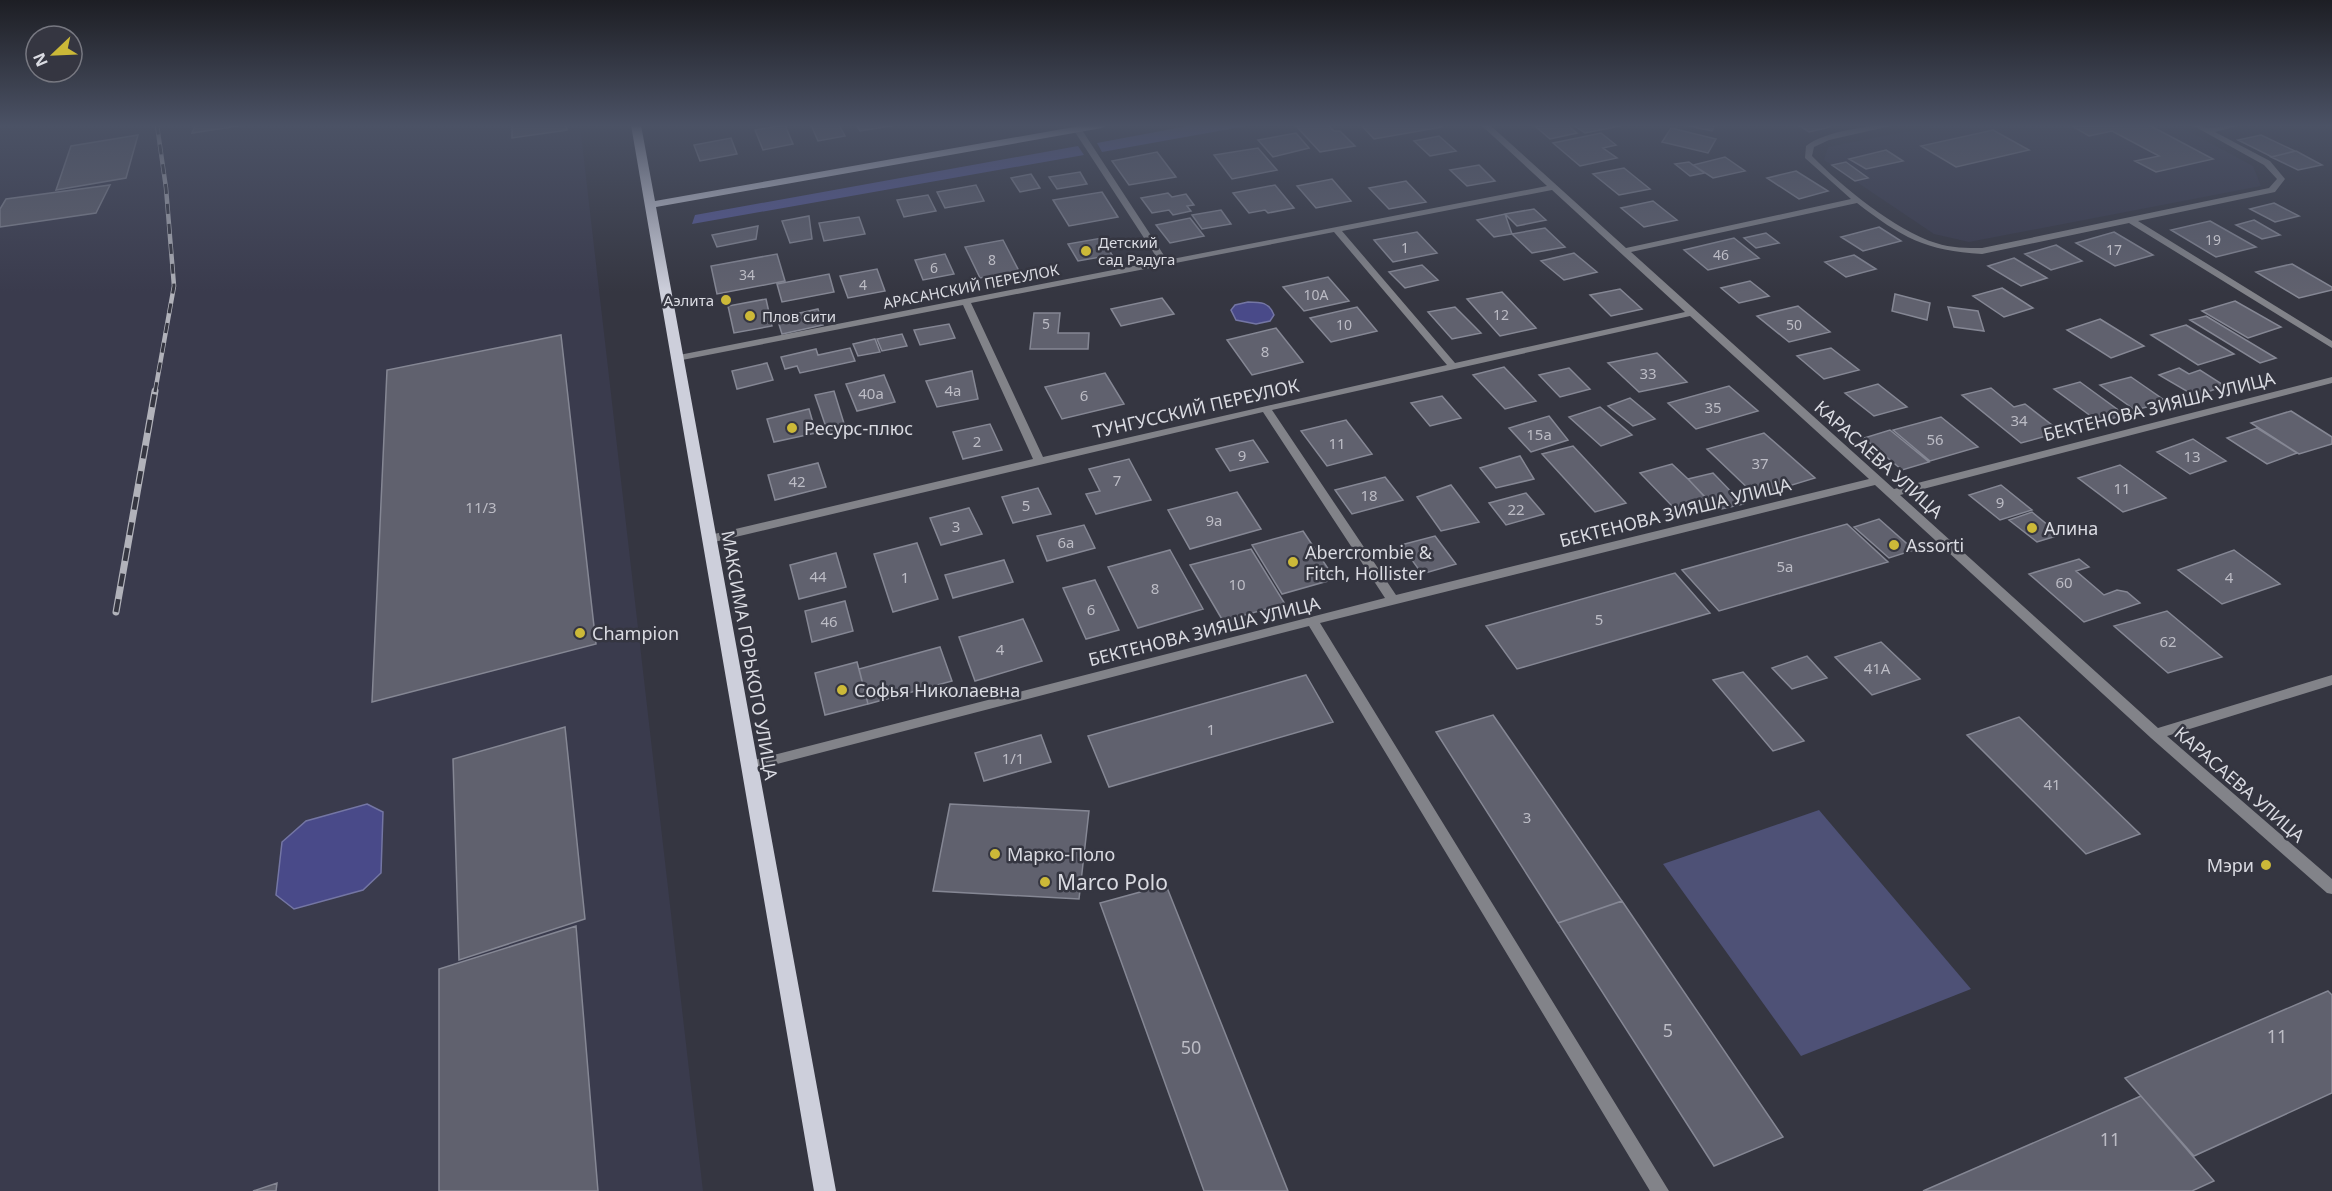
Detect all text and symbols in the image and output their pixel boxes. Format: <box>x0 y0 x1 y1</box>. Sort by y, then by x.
north arrow <box>24 24 84 84</box>
text: N <box>28 50 53 70</box>
house number: 19 <box>2205 230 2221 249</box>
place label: Детский сад Радуга <box>1098 232 1175 269</box>
house number: 1 <box>1401 238 1409 257</box>
house number: 17 <box>2106 240 2122 259</box>
marker: Детский сад Радуга <box>1079 244 1093 258</box>
house number: 46 <box>1713 245 1729 264</box>
house number: 8 <box>988 250 996 269</box>
house number: 6 <box>930 258 938 277</box>
street label: АРАСАНСКИЙ ПЕРЕУЛОК <box>881 259 1061 313</box>
house number: 34 <box>739 265 755 284</box>
house number: 4 <box>859 275 867 294</box>
house number: 10А <box>1304 285 1329 304</box>
place label: Аэлита <box>664 290 714 310</box>
marker: Аэлита <box>719 293 733 307</box>
house number: 12 <box>1493 305 1509 324</box>
place label: Плов сити <box>762 306 836 326</box>
marker: Плов сити <box>743 309 757 323</box>
house number: 5 <box>1042 314 1050 333</box>
house number: 10 <box>1336 315 1352 334</box>
house number: 50 <box>1786 315 1802 334</box>
house number: 8 <box>1261 341 1269 361</box>
house number: 33 <box>1639 363 1657 383</box>
street label: БЕКТЕНОВА ЗИЯША УЛИЦА <box>2041 365 2278 446</box>
street label: ТУНГУССКИЙ ПЕРЕУЛОК <box>1091 372 1302 443</box>
house number: 4а <box>945 380 961 400</box>
house number: 40а <box>858 383 884 403</box>
house number: 6 <box>1080 385 1088 405</box>
street label: КАРАСАЕВА УЛИЦА <box>1810 395 1949 524</box>
house number: 35 <box>1704 397 1722 417</box>
house number: 34 <box>2010 410 2028 430</box>
place label: Ресурс-плюс <box>804 416 913 440</box>
marker: Ресурс-плюс <box>785 421 799 435</box>
house number: 15а <box>1526 424 1552 444</box>
house number: 56 <box>1926 429 1944 449</box>
house number: 2 <box>973 431 981 451</box>
house number: 11 <box>1328 433 1346 453</box>
house number: 9 <box>1238 445 1246 465</box>
house number: 13 <box>2183 446 2201 466</box>
house number: 37 <box>1751 453 1769 473</box>
house number: 7 <box>1113 470 1121 490</box>
house number: 42 <box>788 471 806 491</box>
street label: БЕКТЕНОВА ЗИЯША УЛИЦА <box>1557 471 1794 552</box>
house number: 11 <box>2113 478 2131 498</box>
house number: 18 <box>1360 485 1378 505</box>
house number: 9 <box>1996 492 2004 512</box>
house number: 5 <box>1022 495 1030 515</box>
house number: 11/3 <box>465 497 497 517</box>
house number: 22 <box>1507 499 1525 519</box>
house number: 9а <box>1206 510 1222 530</box>
house number: 3 <box>952 516 960 536</box>
place label: Алина <box>2044 516 2098 540</box>
marker: Алина <box>2025 521 2039 535</box>
street label: МАКСИМА ГОРЬКОГО УЛИЦА <box>716 528 784 782</box>
house number: 6а <box>1058 532 1074 552</box>
place label: Assorti <box>1906 533 1964 557</box>
marker: Assorti <box>1887 538 1901 552</box>
place label: Abercrombie & Fitch, Hollister <box>1305 540 1433 585</box>
marker: Abercrombie & Fitch, Hollister <box>1286 555 1300 569</box>
house number: 5а <box>1777 556 1793 576</box>
house number: 44 <box>809 566 827 586</box>
house number: 1 <box>901 567 909 587</box>
house number: 4 <box>2225 567 2234 587</box>
house number: 60 <box>2055 572 2073 592</box>
house number: 10 <box>1228 574 1246 594</box>
house number: 8 <box>1151 578 1159 598</box>
street label: БЕКТЕНОВА ЗИЯША УЛИЦА <box>1086 590 1323 671</box>
house number: 6 <box>1087 599 1095 619</box>
house number: 5 <box>1595 609 1603 629</box>
house number: 46 <box>820 611 838 631</box>
place label: Champion <box>592 621 679 645</box>
marker: Champion <box>573 626 587 640</box>
house number: 62 <box>2159 631 2177 651</box>
house number: 4 <box>996 639 1005 659</box>
house number: 41А <box>1864 658 1891 678</box>
place label: Софья Николаевна <box>854 678 1020 702</box>
marker: Софья Николаевна <box>835 683 849 697</box>
house number: 1 <box>1207 719 1215 739</box>
street label: КАРАСАЕВА УЛИЦА <box>2170 721 2311 848</box>
house number: 1/1 <box>1002 748 1024 768</box>
house number: 41 <box>2043 774 2061 794</box>
house number: 3 <box>1523 807 1531 827</box>
place label: Марко-Поло <box>1007 842 1115 866</box>
marker: Марко-Поло <box>988 847 1002 861</box>
place label: Мэри <box>2207 853 2254 877</box>
marker: Мэри <box>2259 858 2273 872</box>
place label: Marco Polo <box>1057 868 1168 896</box>
marker: Marco Polo <box>1038 875 1052 889</box>
house number: 5 <box>1663 1018 1673 1042</box>
house number: 11 <box>2267 1024 2287 1048</box>
house number: 50 <box>1181 1035 1201 1059</box>
house number: 11 <box>2100 1127 2120 1151</box>

